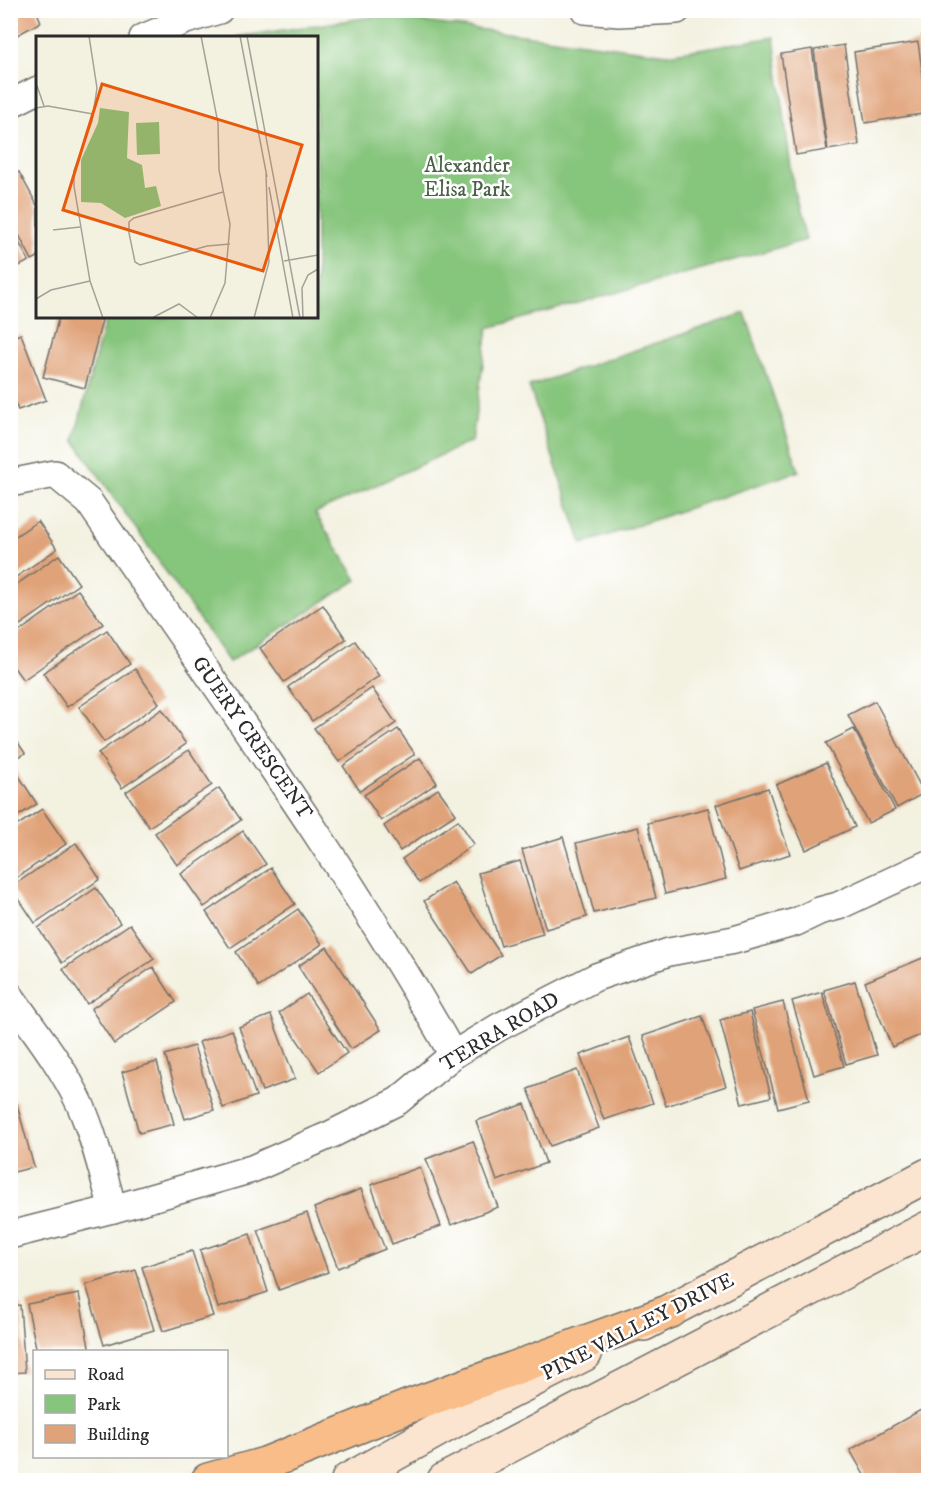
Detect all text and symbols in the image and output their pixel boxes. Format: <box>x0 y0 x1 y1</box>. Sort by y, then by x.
inset map <box>36 36 318 318</box>
park label: Alexander Elisa Park <box>424 153 511 203</box>
street label: GUERY CRESCENT <box>186 651 318 825</box>
street label: TERRA ROAD <box>436 986 564 1078</box>
street label: PINE VALLEY DRIVE <box>537 1267 739 1387</box>
legend <box>33 1350 228 1458</box>
text: Road <box>87 1364 124 1386</box>
text: Park <box>87 1394 121 1416</box>
text: Building <box>87 1424 149 1446</box>

